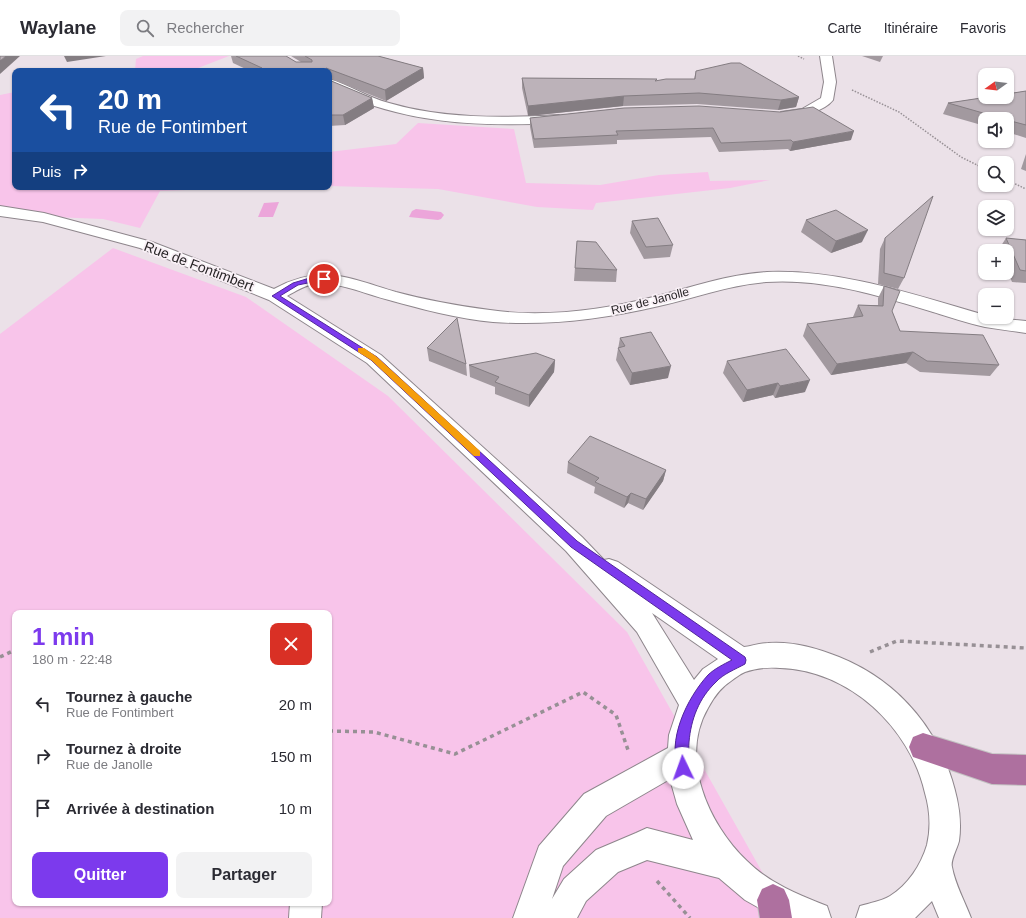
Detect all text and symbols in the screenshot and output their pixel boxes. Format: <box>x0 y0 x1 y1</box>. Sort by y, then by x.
search box <box>120 10 400 46</box>
text: Waylane <box>20 17 96 38</box>
icon: search <box>134 17 156 39</box>
text: Rechercher <box>166 19 244 36</box>
text: Carte <box>827 20 862 36</box>
text: Itinéraire <box>884 20 938 36</box>
text: Favoris <box>960 20 1006 36</box>
north arrow <box>978 68 1014 104</box>
map controls <box>978 68 1014 324</box>
icon: left <box>32 84 84 136</box>
text: 20 m <box>98 84 162 115</box>
button: sound <box>978 112 1014 148</box>
text: Rue de Fontimbert <box>98 117 247 137</box>
button: search <box>978 156 1014 192</box>
icon: right <box>69 160 91 182</box>
text: Puis <box>32 163 61 180</box>
button: layers <box>978 200 1014 236</box>
street label: Rue de Fontimbert <box>142 238 256 294</box>
button: + <box>978 244 1014 280</box>
pin <box>307 262 341 296</box>
icon: arrive <box>313 268 335 290</box>
street label: Rue de Janolle <box>609 284 691 317</box>
button: − <box>978 288 1014 324</box>
text: 1 min <box>32 623 95 650</box>
button: close <box>270 623 312 665</box>
text: 180 m · 22:48 <box>32 652 112 667</box>
text: Tournez à gauche <box>66 688 192 705</box>
icon: left <box>32 693 54 715</box>
text: 20 m <box>279 696 312 713</box>
text: Rue de Fontimbert <box>66 705 174 720</box>
text: Tournez à droite <box>66 740 182 757</box>
icon: right <box>32 745 54 767</box>
position arrow <box>662 747 704 789</box>
text: 150 m <box>270 748 312 765</box>
text: Rue de Janolle <box>66 757 153 772</box>
icon: arrive <box>32 797 54 819</box>
text: Arrivée à destination <box>66 800 214 817</box>
text: 10 m <box>279 800 312 817</box>
button: Quitter <box>32 852 168 898</box>
button: Partager <box>176 852 312 898</box>

